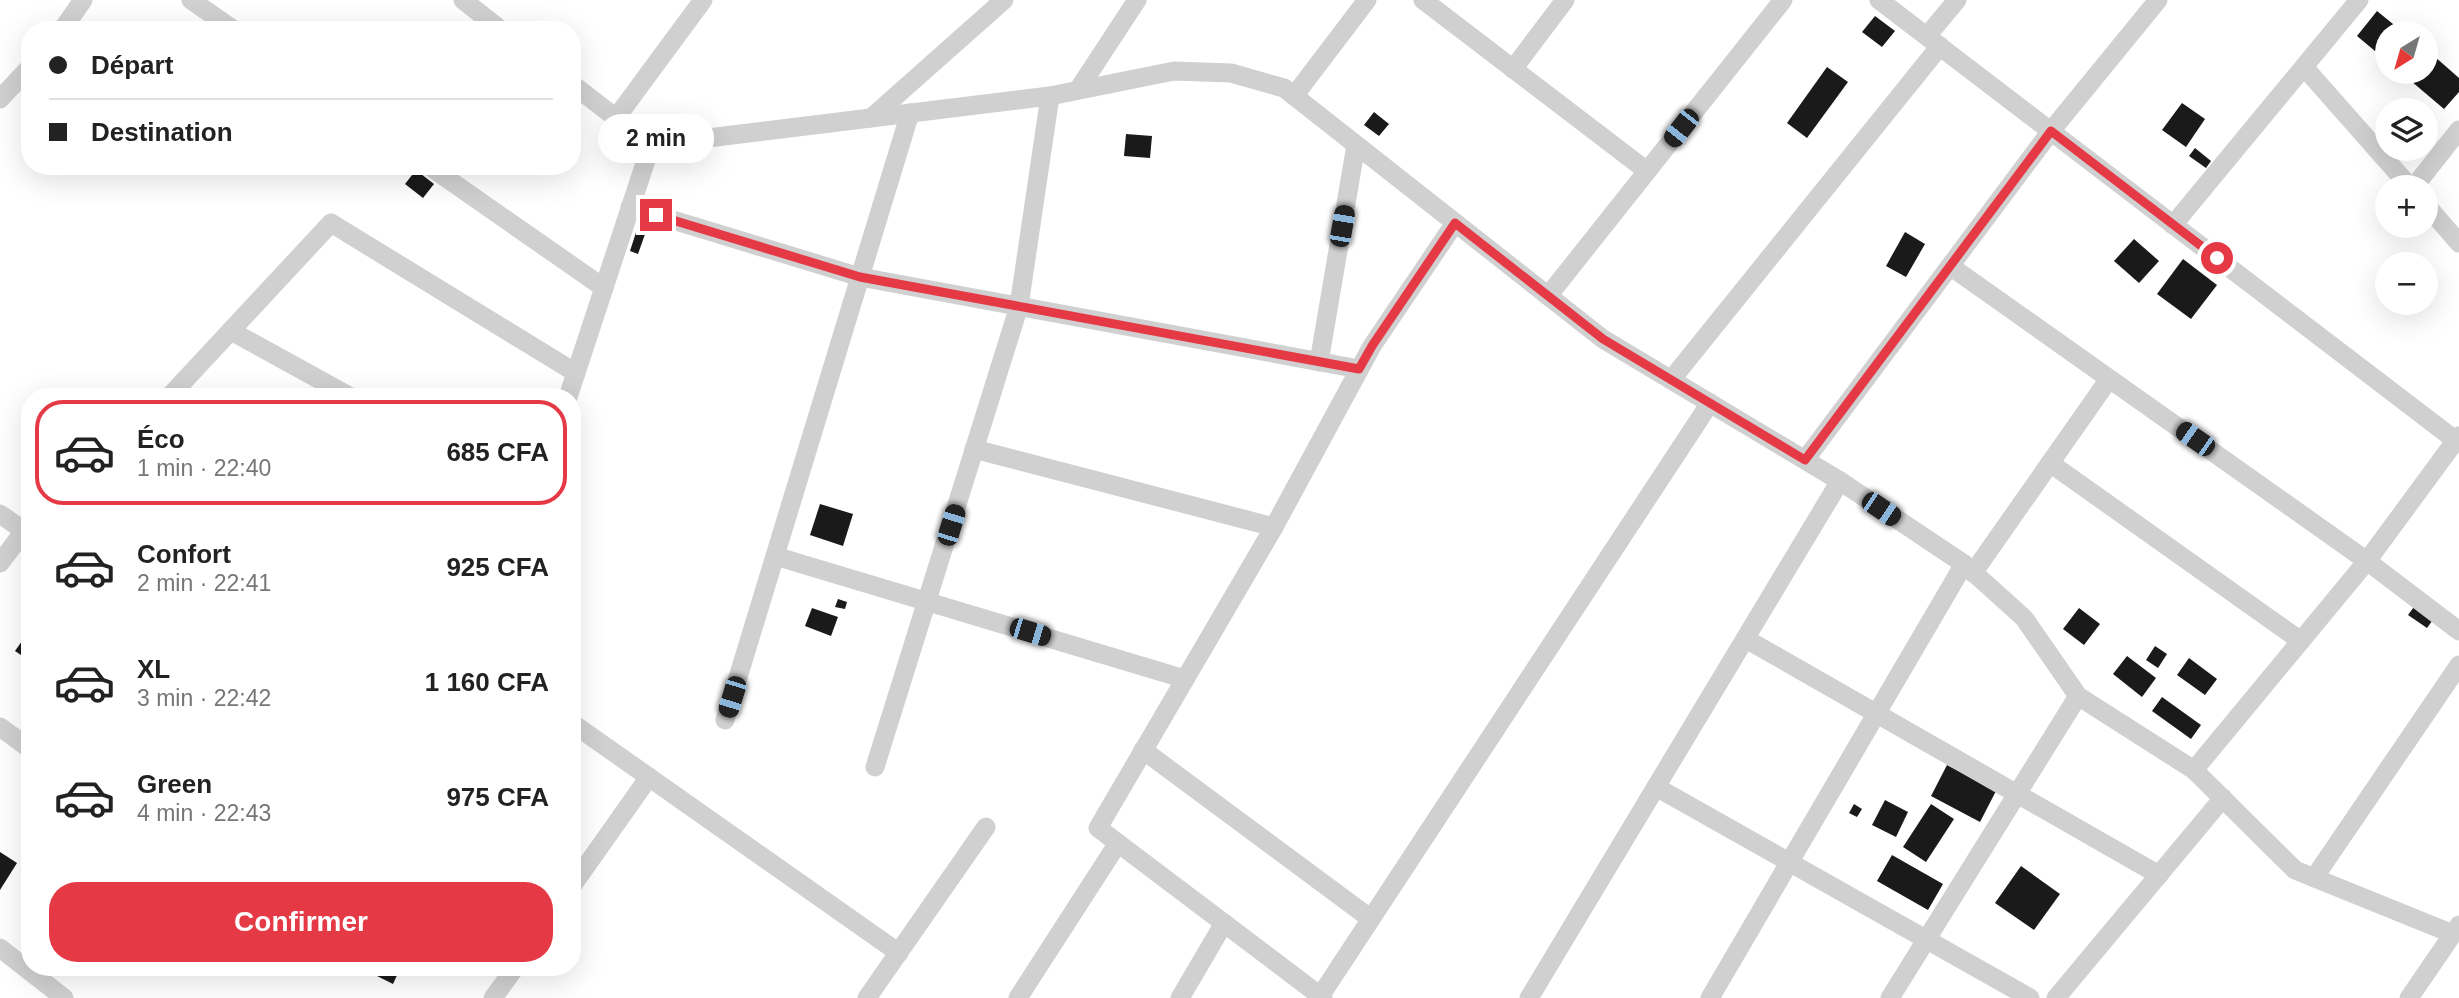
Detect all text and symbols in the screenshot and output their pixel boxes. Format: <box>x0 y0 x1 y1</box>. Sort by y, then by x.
north arrow <box>2375 21 2438 84</box>
map controls <box>2375 21 2438 315</box>
text: Départ <box>91 50 173 80</box>
button: layers <box>2375 98 2438 161</box>
car <box>1660 105 1703 151</box>
callout: 2 min <box>598 114 714 162</box>
text: Destination <box>91 117 233 147</box>
text: 2 min <box>626 125 686 151</box>
button: + <box>2375 175 2438 238</box>
route end <box>640 199 672 231</box>
car <box>1329 203 1356 249</box>
route start <box>2201 242 2233 274</box>
button: − <box>2375 252 2438 315</box>
car <box>2172 418 2219 460</box>
icon: car <box>53 421 116 484</box>
text: Éco <box>137 424 185 454</box>
text: 685 CFA <box>446 437 549 467</box>
text: 1 min · 22:40 <box>137 455 271 481</box>
car <box>1858 489 1905 529</box>
car <box>935 502 968 548</box>
icon: car <box>53 536 116 599</box>
text: Confort <box>137 539 231 569</box>
text: 925 CFA <box>446 552 549 582</box>
text: 2 min · 22:41 <box>137 570 271 596</box>
car <box>1007 616 1054 648</box>
icon: car <box>53 651 116 714</box>
text: XL <box>137 654 170 684</box>
text: 1 160 CFA <box>425 667 549 697</box>
car <box>716 674 749 720</box>
text: 3 min · 22:42 <box>137 685 271 711</box>
icon: car <box>53 766 116 829</box>
text: Green <box>137 769 212 799</box>
text: 975 CFA <box>446 782 549 812</box>
text: 4 min · 22:43 <box>137 800 271 826</box>
button: Confirmer <box>49 882 553 962</box>

